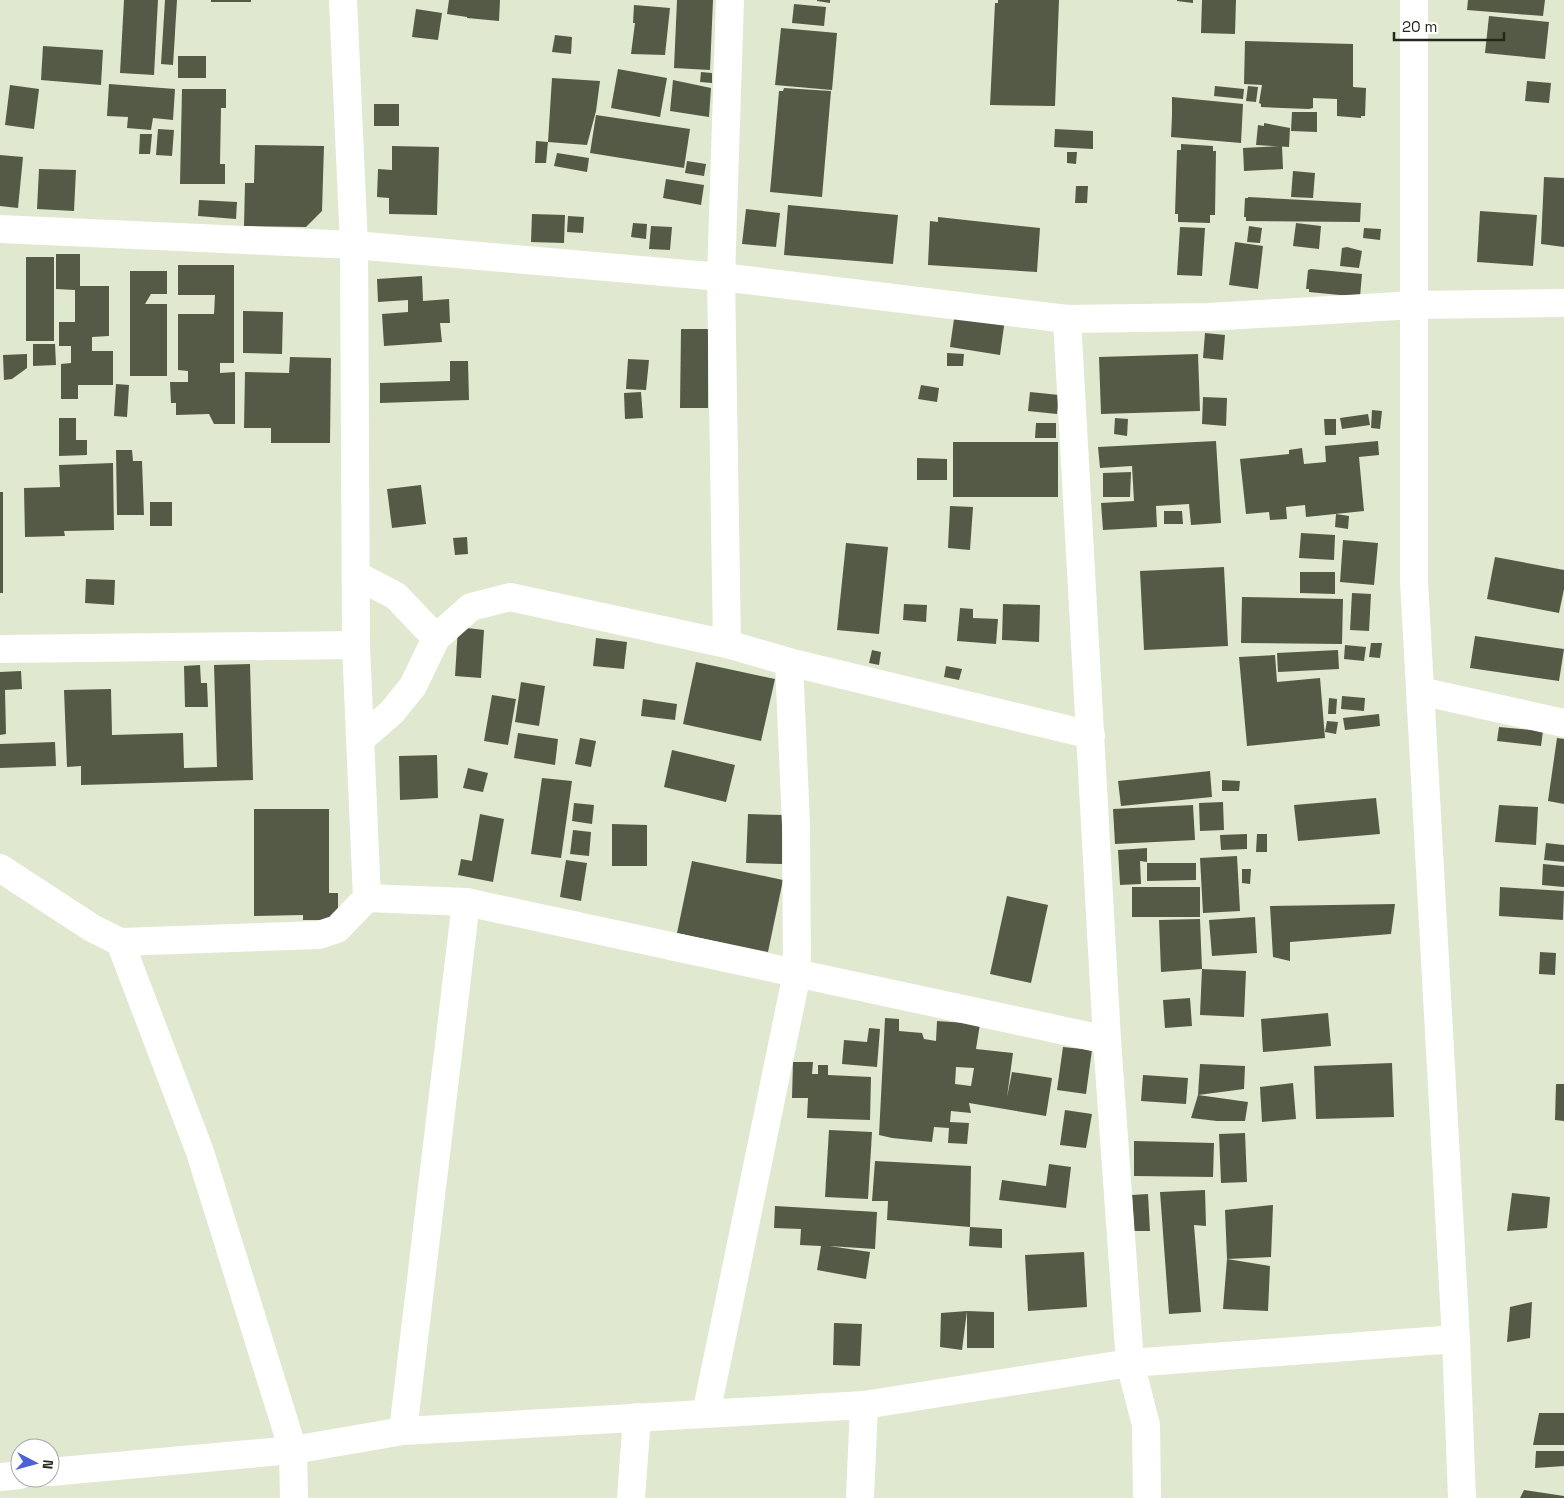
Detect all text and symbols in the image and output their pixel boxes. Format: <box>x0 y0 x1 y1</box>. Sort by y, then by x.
scale bar <box>1394 10 1504 42</box>
text: 20 m <box>1402 17 1437 36</box>
north arrow <box>10 1438 60 1488</box>
text: N <box>38 1459 57 1470</box>

